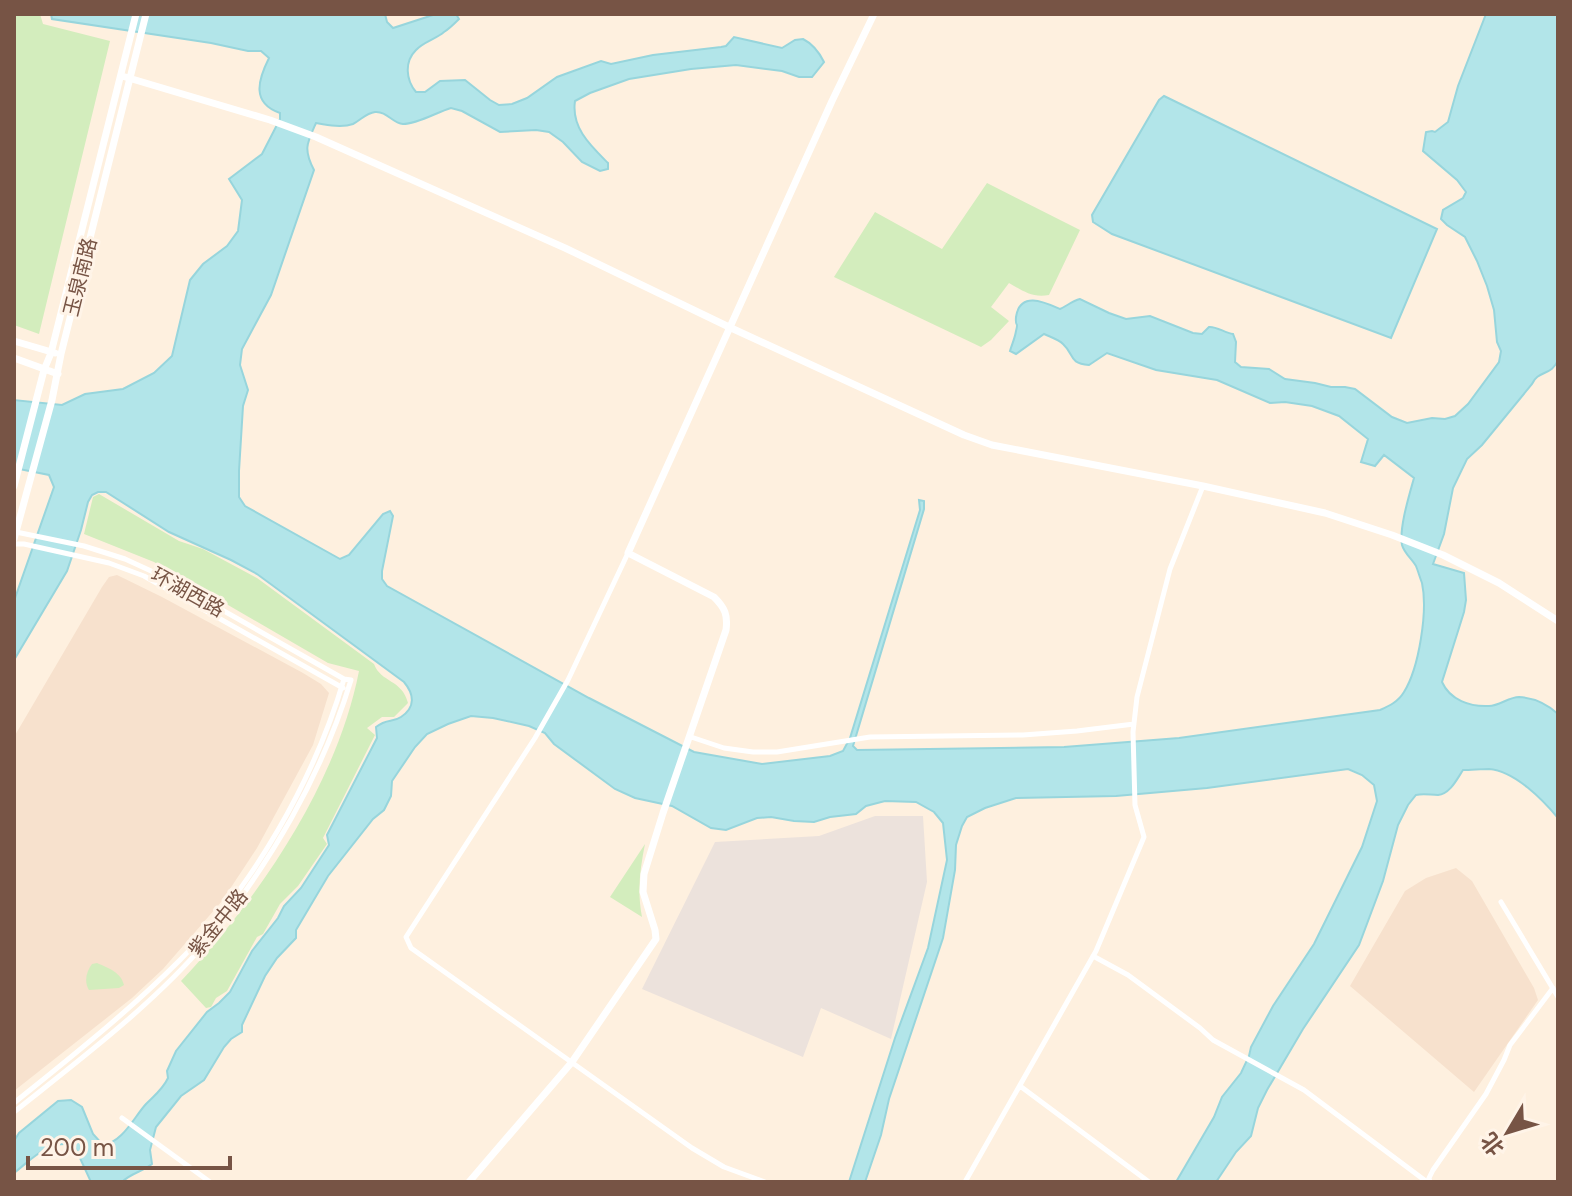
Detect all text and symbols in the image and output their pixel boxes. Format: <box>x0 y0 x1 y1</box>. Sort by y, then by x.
street label: 玉泉南路 <box>58 235 102 319</box>
street label: 环湖西路 <box>147 561 229 623</box>
street label: 紫金中路 <box>183 884 253 962</box>
north arrow <box>1468 1092 1548 1172</box>
scale bar <box>28 1120 230 1170</box>
text: 北 <box>1474 1126 1511 1162</box>
text: 200 m <box>40 1132 114 1163</box>

